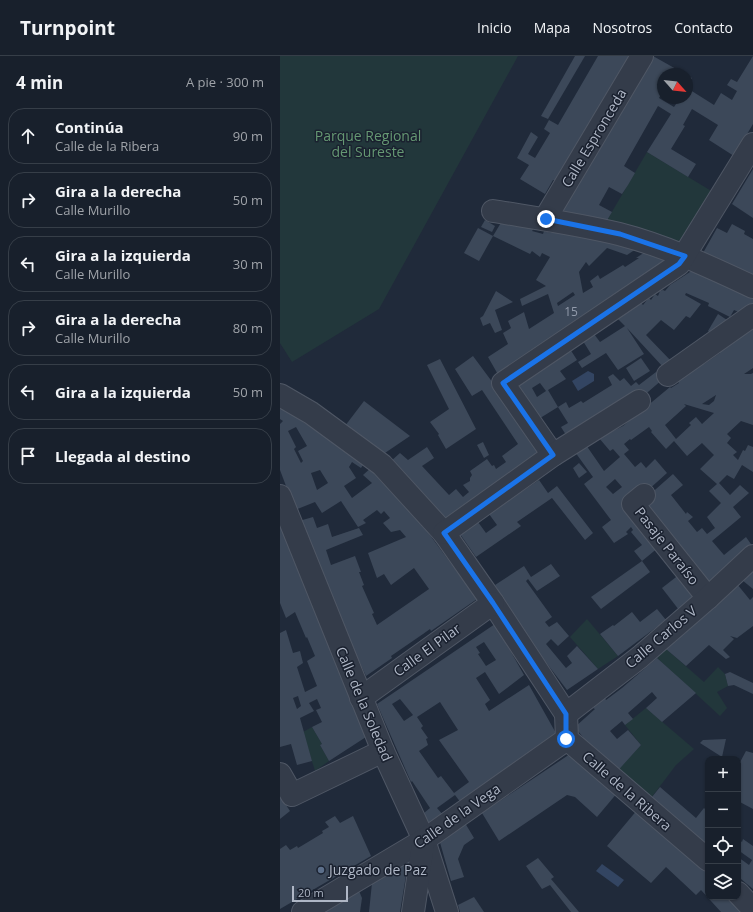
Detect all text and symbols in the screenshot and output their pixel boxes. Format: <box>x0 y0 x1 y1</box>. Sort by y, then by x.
text: Turnpoint <box>20 15 115 41</box>
text: Inicio <box>477 18 512 37</box>
text: Mapa <box>534 18 570 37</box>
text: Nosotros <box>592 18 652 37</box>
text: Contacto <box>674 18 733 37</box>
north arrow <box>657 68 693 104</box>
text: 4 min <box>16 71 63 94</box>
text: A pie · 300 m <box>186 73 264 91</box>
street label: Calle Espronceda <box>557 85 631 191</box>
text: Continúa <box>55 117 124 137</box>
icon: ahead <box>17 125 39 147</box>
park label: Parque Regional del Sureste <box>315 126 421 161</box>
text: 90 m <box>233 127 263 145</box>
text: Calle de la Ribera <box>55 137 159 155</box>
text: Gira a la derecha <box>55 181 181 201</box>
icon: right <box>17 189 39 211</box>
text: 50 m <box>233 191 263 209</box>
text: Calle Murillo <box>55 201 130 219</box>
route end <box>537 210 555 228</box>
text: Gira a la izquierda <box>55 245 191 265</box>
icon: left <box>17 253 39 275</box>
text: 30 m <box>233 255 263 273</box>
text: Calle Murillo <box>55 265 130 283</box>
house number: 15 <box>564 303 578 320</box>
text: Gira a la derecha <box>55 309 181 329</box>
icon: right <box>17 317 39 339</box>
text: 80 m <box>233 319 263 337</box>
text: Calle Murillo <box>55 329 130 347</box>
icon: left <box>17 381 39 403</box>
text: Gira a la izquierda <box>55 382 191 402</box>
text: 50 m <box>233 383 263 401</box>
icon: arrive <box>17 445 39 467</box>
text: Llegada al destino <box>55 446 190 466</box>
street label: Pasaje Paraíso <box>631 503 704 589</box>
street label: Calle Carlos V <box>621 601 701 672</box>
street label: Calle El Pilar <box>389 618 465 681</box>
street label: Calle de la Soledad <box>332 644 397 764</box>
route start <box>557 730 575 748</box>
street label: Calle de la Ribera <box>579 747 676 835</box>
map controls <box>705 756 741 900</box>
button: + <box>705 756 741 792</box>
street label: Calle de la Vega <box>410 779 504 853</box>
button: − <box>705 792 741 828</box>
button: locate <box>705 828 741 864</box>
place label: Juzgado de Paz <box>327 860 427 879</box>
button: layers <box>705 864 741 900</box>
marker: Juzgado de Paz <box>316 865 326 875</box>
scale bar <box>292 884 348 903</box>
text: 20 m <box>298 885 324 900</box>

